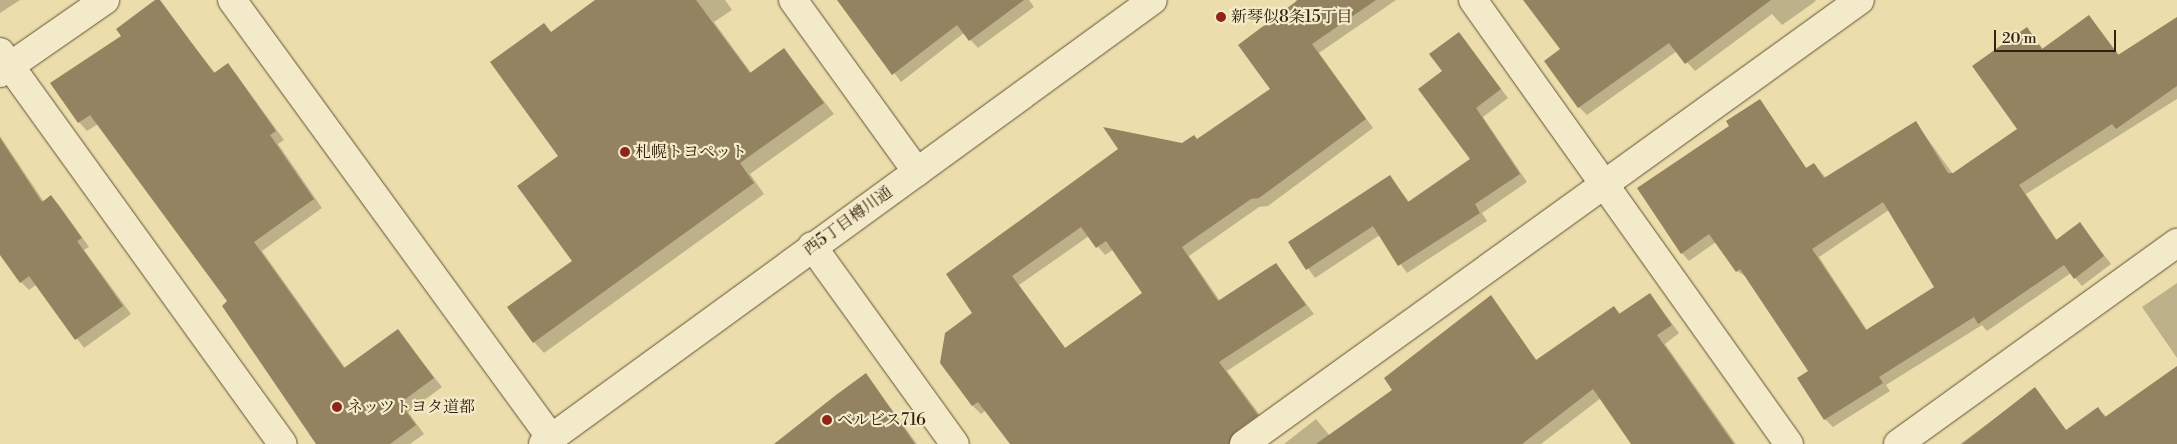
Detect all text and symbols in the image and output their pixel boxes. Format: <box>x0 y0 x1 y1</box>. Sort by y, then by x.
place label: 新琴似8条15丁目 <box>1231 7 1353 27</box>
marker: 新琴似8条15丁目 <box>1215 11 1227 23</box>
scale bar <box>1997 20 2120 52</box>
text: 20 m <box>2002 29 2037 48</box>
place label: 札幌トヨペット <box>635 142 747 162</box>
marker: 札幌トヨペット <box>619 146 631 158</box>
street label: 西5丁目樽川通 <box>800 182 896 260</box>
place label: ネッツトヨタ道都 <box>347 397 475 417</box>
marker: ネッツトヨタ道都 <box>331 401 343 413</box>
place label: ベルビス716 <box>837 410 926 430</box>
marker: ベルビス716 <box>821 414 833 426</box>

